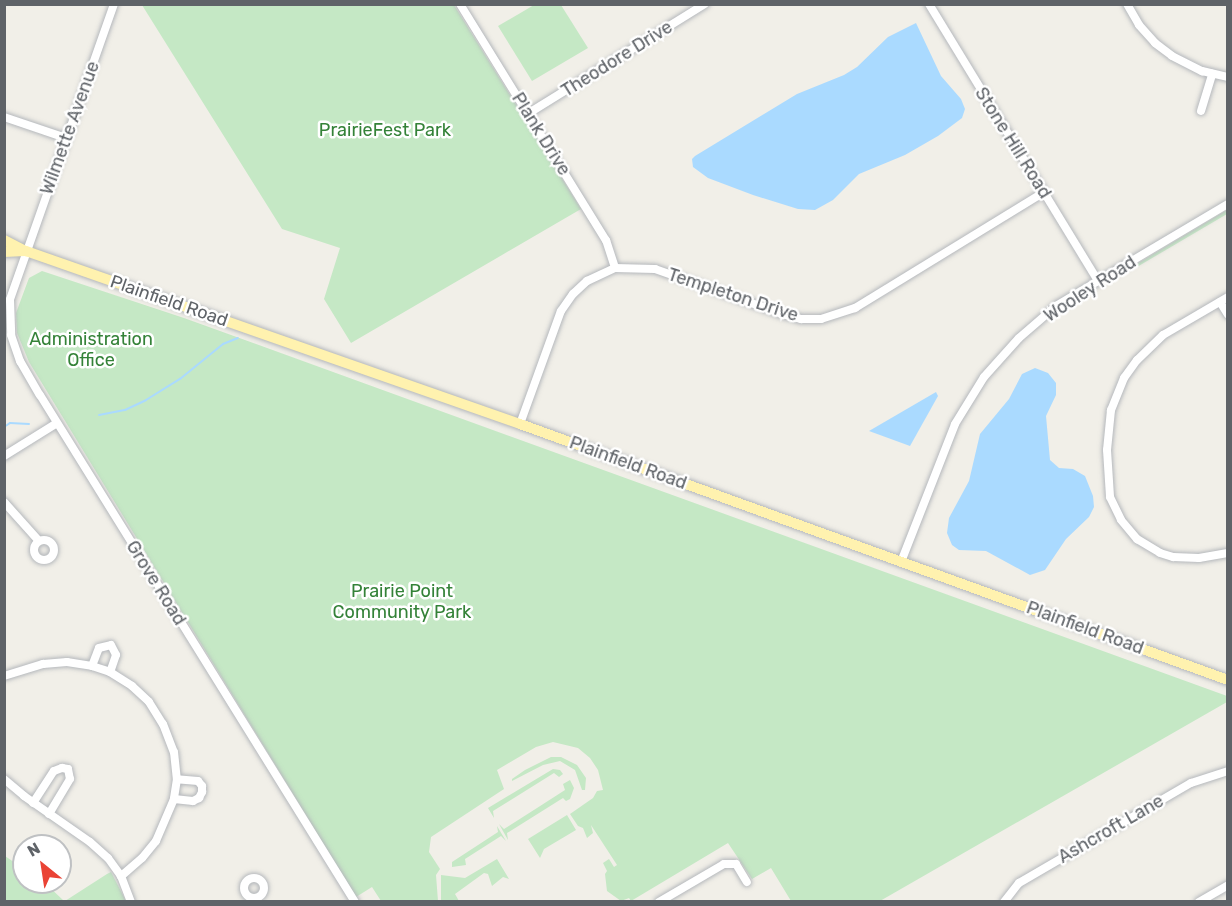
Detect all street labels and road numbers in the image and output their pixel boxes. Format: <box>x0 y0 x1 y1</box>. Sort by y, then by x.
street label: Theodore Drive <box>557 16 677 102</box>
street label: Wilmette Avenue <box>36 58 104 198</box>
street label: Stone Hill Road <box>970 83 1056 203</box>
street label: Plank Drive <box>507 89 575 179</box>
street label: Wooley Road <box>1040 251 1140 327</box>
street label: Templeton Drive <box>665 264 801 326</box>
street label: Plainfield Road <box>107 271 231 331</box>
street label: Plainfield Road <box>566 432 690 494</box>
street label: Grove Road <box>121 537 191 629</box>
street label: Plainfield Road <box>1023 597 1147 659</box>
street label: Ashcroft Lane <box>1054 790 1168 868</box>

